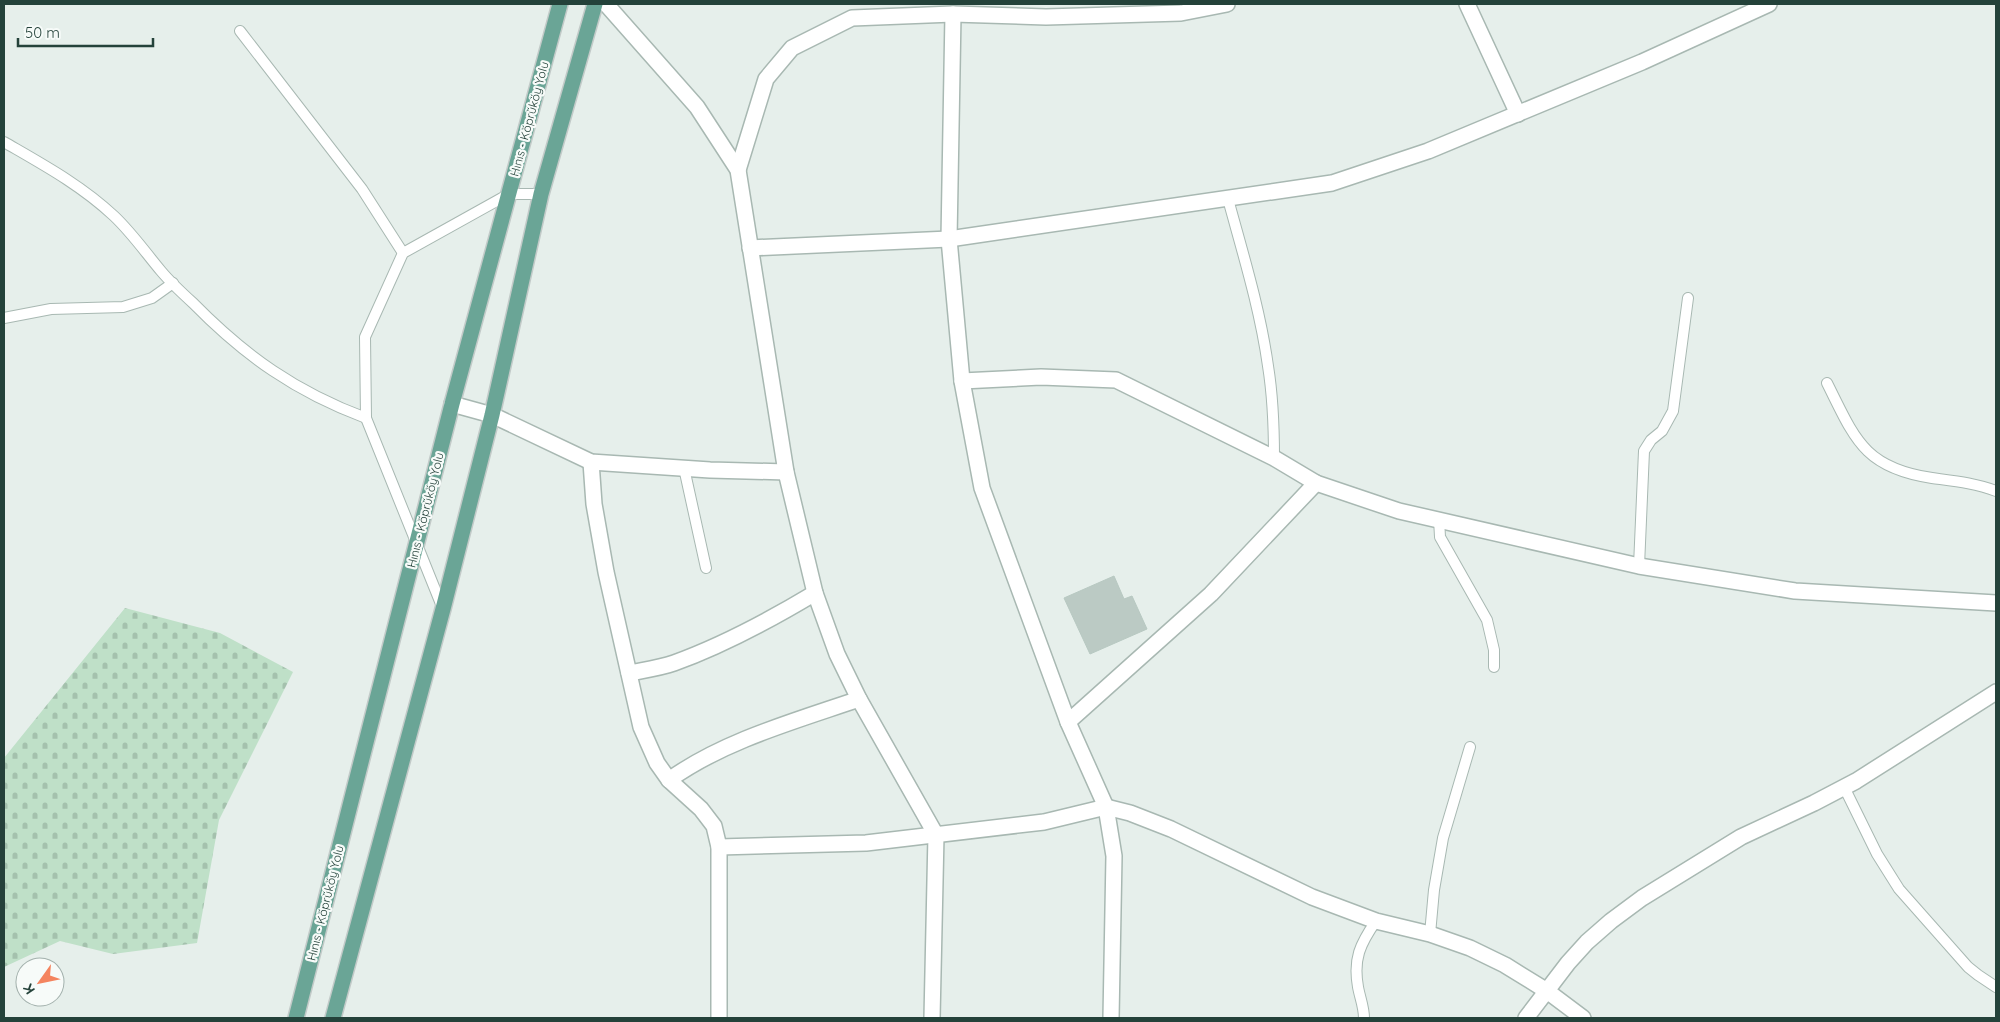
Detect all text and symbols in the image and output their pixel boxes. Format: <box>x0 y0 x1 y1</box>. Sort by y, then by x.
scale bar <box>18 15 152 47</box>
text: 50 m <box>25 23 60 42</box>
street label: Hınıs - Köprüköy Yolu <box>506 60 552 178</box>
street label: Hınıs - Köprüköy Yolu <box>403 451 447 569</box>
street label: Hınıs - Köprüköy Yolu <box>303 844 347 962</box>
north arrow <box>15 957 65 1007</box>
text: K <box>19 980 39 998</box>

